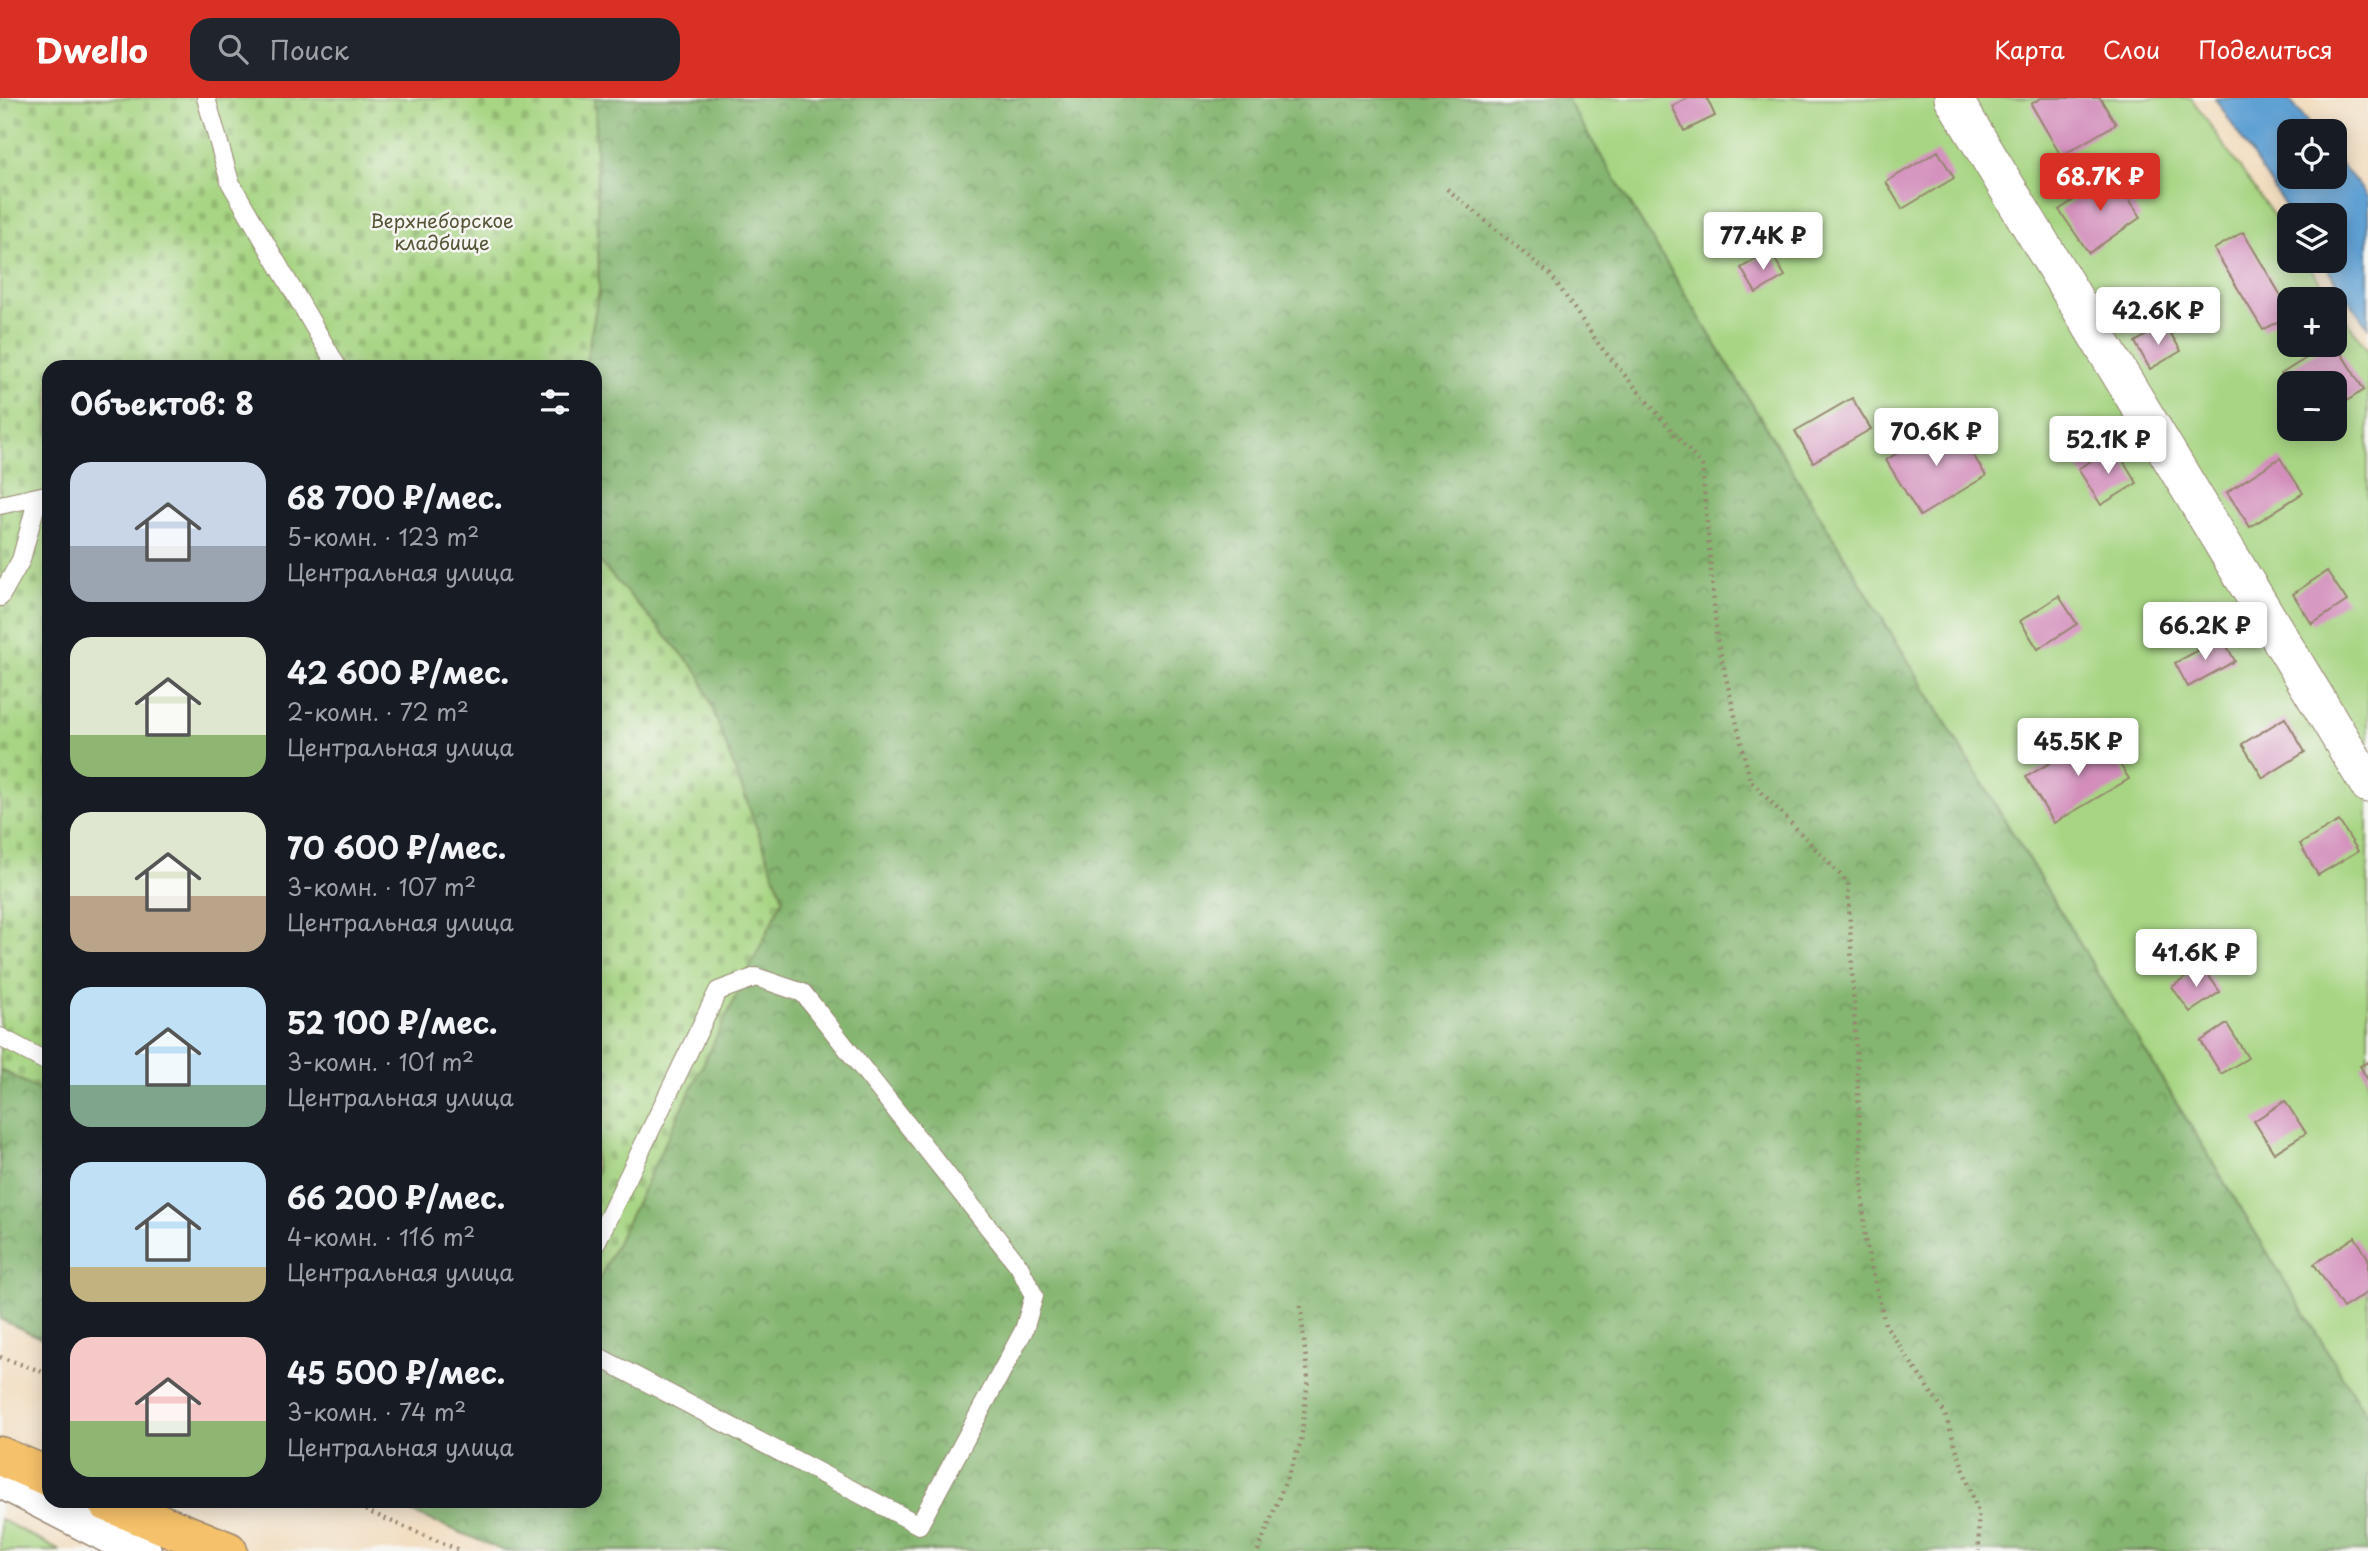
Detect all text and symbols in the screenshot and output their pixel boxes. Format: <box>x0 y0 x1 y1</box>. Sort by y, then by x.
search box <box>190 18 680 81</box>
text: Dwello <box>35 24 148 74</box>
icon: search <box>214 30 252 68</box>
text: Поиск <box>270 30 349 69</box>
text: Карта <box>1994 31 2065 67</box>
text: Слои <box>2103 31 2160 67</box>
text: Поделиться <box>2198 31 2333 67</box>
map controls <box>2277 119 2347 441</box>
button: locate <box>2277 119 2347 189</box>
pin: 68.7K ₽ <box>2035 153 2165 213</box>
text: 68.7K ₽ <box>2056 158 2144 193</box>
button: layers <box>2277 203 2347 273</box>
park label: Верхнеборское кладбище <box>370 206 514 256</box>
pin: 77.4K ₽ <box>1698 212 1828 272</box>
text: 77.4K ₽ <box>1720 217 1806 252</box>
button: + <box>2277 287 2347 357</box>
pin: 42.6K ₽ <box>2093 288 2223 347</box>
text: 42.6K ₽ <box>2112 292 2204 327</box>
button: − <box>2277 371 2347 441</box>
text: Объектов: 8 <box>70 380 254 425</box>
icon: filters <box>536 383 574 421</box>
pin: 70.6K ₽ <box>1871 408 2001 468</box>
text: 70.6K ₽ <box>1890 413 1982 448</box>
pin: 52.1K ₽ <box>2043 416 2173 476</box>
text: 52.1K ₽ <box>2065 421 2151 456</box>
text: 68 700 ₽/мес. <box>287 474 503 519</box>
icon: home <box>126 490 210 574</box>
text: 5-комн. · 123 m² <box>287 519 479 554</box>
text: Центральная улица <box>287 554 514 589</box>
pin: 66.2K ₽ <box>2140 602 2270 662</box>
text: 66.2K ₽ <box>2159 607 2251 642</box>
text: 42 600 ₽/мес. <box>287 649 509 694</box>
icon: home <box>126 665 210 749</box>
text: 2-комн. · 72 m² <box>287 694 469 729</box>
pin: 45.5K ₽ <box>2013 718 2143 778</box>
text: 45.5K ₽ <box>2033 723 2123 758</box>
text: Центральная улица <box>287 729 514 764</box>
text: 70 600 ₽/мес. <box>287 824 506 869</box>
icon: home <box>126 840 210 924</box>
text: 3-комн. · 107 m² <box>287 869 476 904</box>
text: Центральная улица <box>287 904 514 939</box>
pin: 41.6K ₽ <box>2131 930 2261 989</box>
text: 41.6K ₽ <box>2152 934 2240 969</box>
text: 52 100 ₽/мес. <box>287 999 498 1044</box>
icon: home <box>126 1015 210 1099</box>
text: 3-комн. · 101 m² <box>287 1044 474 1079</box>
text: Центральная улица <box>287 1079 514 1114</box>
text: 66 200 ₽/мес. <box>287 1174 505 1219</box>
icon: home <box>126 1190 210 1274</box>
text: 4-комн. · 116 m² <box>287 1219 475 1254</box>
text: Центральная улица <box>287 1254 514 1289</box>
text: 45 500 ₽/мес. <box>287 1349 505 1394</box>
icon: home <box>126 1365 210 1449</box>
text: 3-комн. · 74 m² <box>287 1394 466 1429</box>
text: Центральная улица <box>287 1429 514 1464</box>

